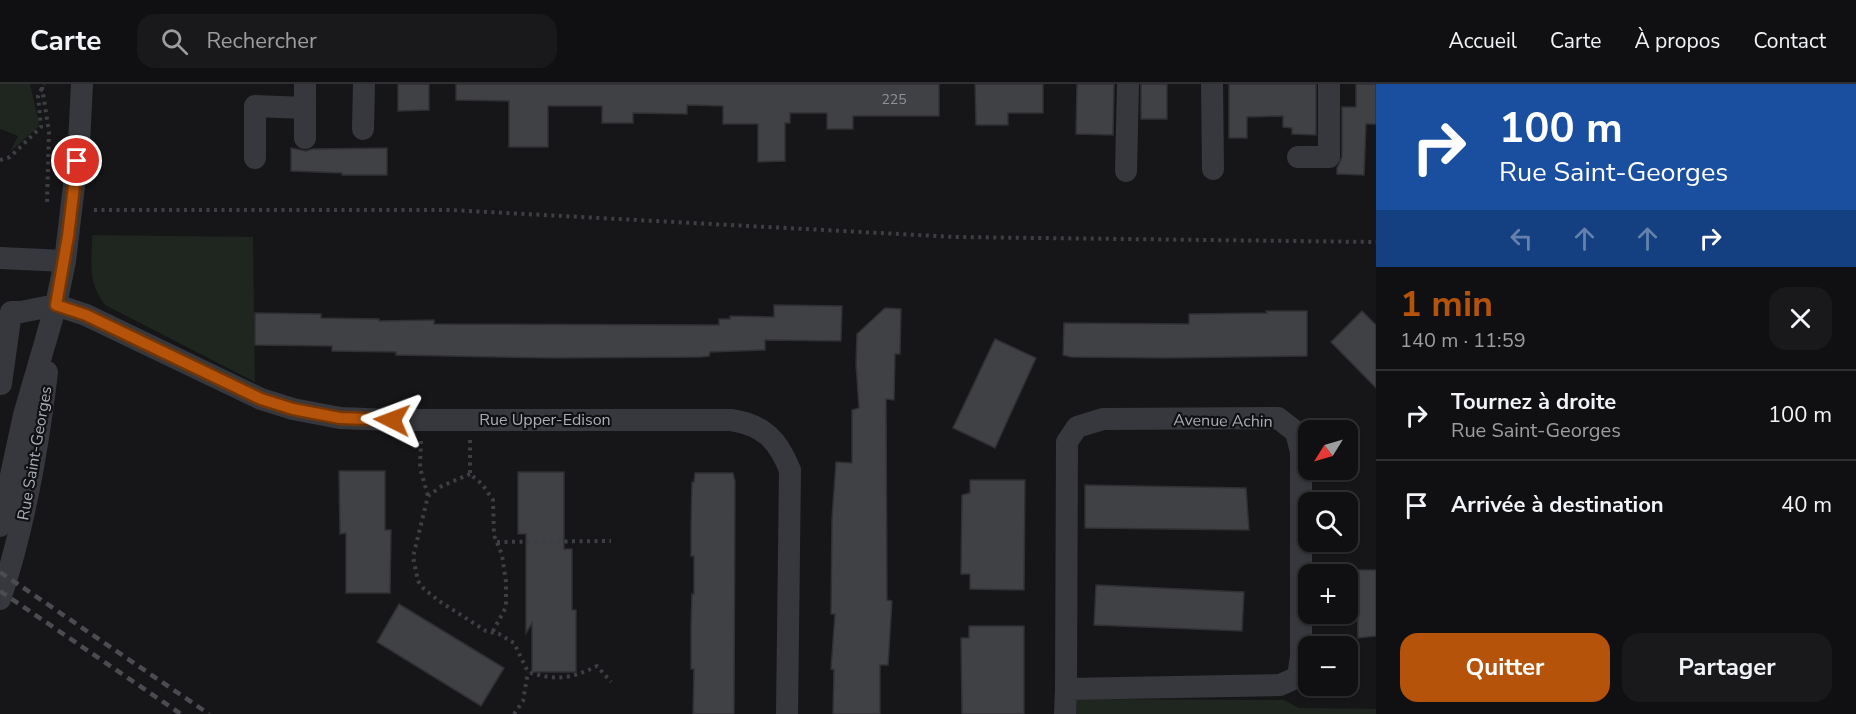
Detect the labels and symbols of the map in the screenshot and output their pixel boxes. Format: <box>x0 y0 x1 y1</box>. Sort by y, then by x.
house number: 225 <box>881 90 907 109</box>
pin <box>51 135 102 186</box>
street label: Rue Saint-Georges <box>12 384 58 522</box>
position arrow <box>360 388 424 452</box>
street label: Rue Upper-Edison <box>479 409 611 431</box>
street label: Avenue Achin <box>1173 409 1273 433</box>
north arrow <box>1298 420 1358 480</box>

